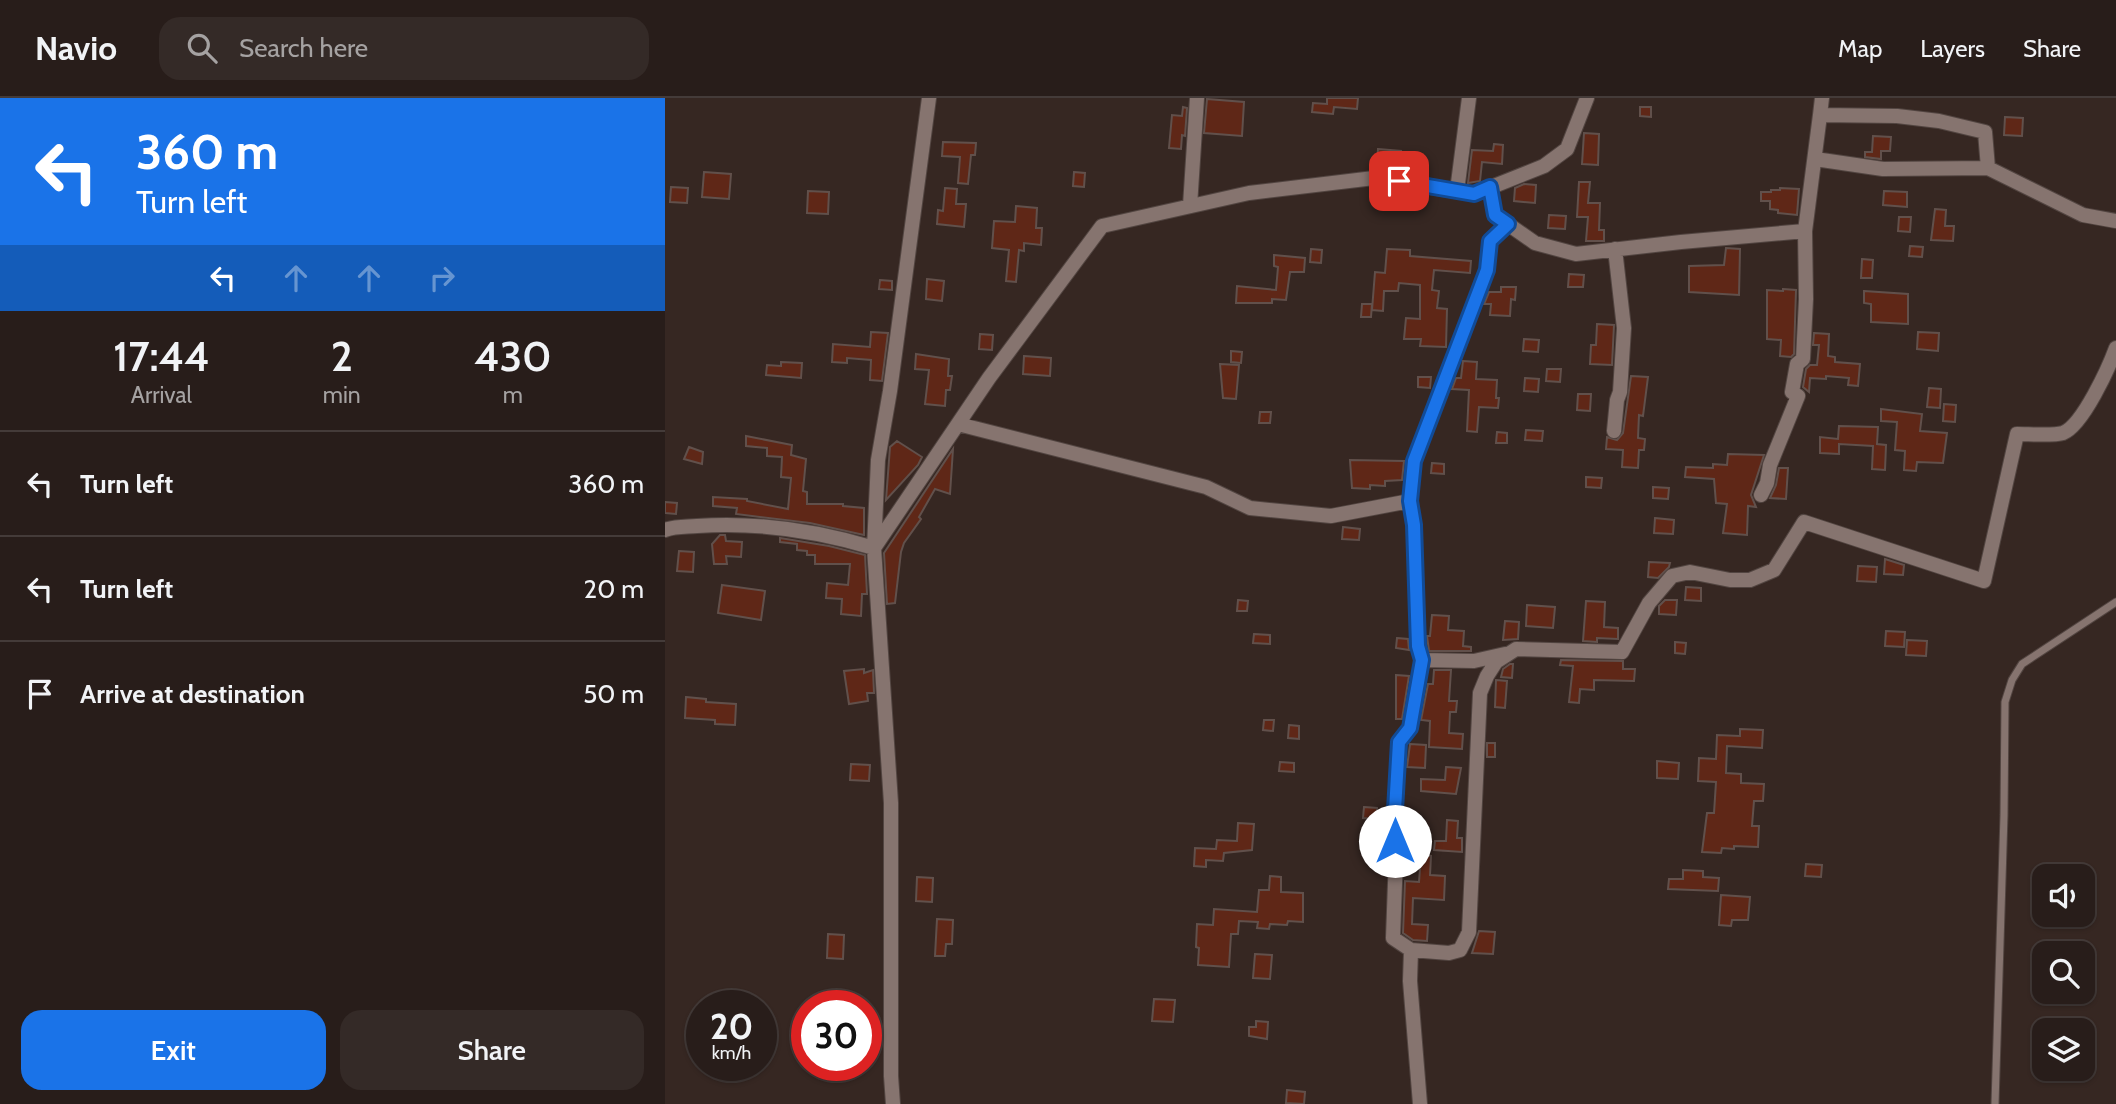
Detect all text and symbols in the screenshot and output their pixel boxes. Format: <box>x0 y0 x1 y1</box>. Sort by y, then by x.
search box <box>159 17 649 80</box>
text: Navio <box>35 28 117 68</box>
icon: search <box>183 29 221 67</box>
text: Search here <box>239 32 368 64</box>
text: Map <box>1838 34 1882 63</box>
text: Layers <box>1920 34 1985 63</box>
text: Share <box>2023 34 2081 63</box>
text: 360 m <box>136 122 278 181</box>
icon: left <box>21 126 112 217</box>
pin <box>1369 151 1429 211</box>
icon: arrive <box>1380 162 1418 200</box>
text: Turn left <box>136 182 247 221</box>
icon: left <box>204 259 242 297</box>
icon: ahead <box>277 259 315 297</box>
icon: ahead <box>350 259 388 297</box>
icon: right <box>423 259 461 297</box>
text: 17:44 <box>113 330 209 382</box>
text: 2 <box>331 330 353 382</box>
text: 430 <box>474 330 552 382</box>
text: Arrival <box>131 381 192 409</box>
text: min <box>323 381 361 409</box>
text: m <box>503 381 523 409</box>
icon: left <box>21 465 59 503</box>
text: Turn left <box>80 468 173 500</box>
text: 360 m <box>568 468 644 500</box>
icon: left <box>21 570 59 608</box>
text: Turn left <box>80 573 173 605</box>
text: 20 m <box>584 573 644 605</box>
icon: arrive <box>21 675 59 713</box>
text: Arrive at destination <box>80 678 305 710</box>
text: 50 m <box>583 678 644 710</box>
position arrow <box>1358 804 1432 878</box>
map controls <box>2032 864 2095 1081</box>
button: sound <box>2032 864 2095 927</box>
button: search <box>2032 941 2095 1004</box>
speed limit sign: 30 <box>791 990 882 1081</box>
text: 20 <box>710 1005 753 1048</box>
button: Exit <box>21 1010 326 1090</box>
button: Share <box>340 1010 644 1090</box>
button: layers <box>2032 1018 2095 1081</box>
text: km/h <box>712 1042 751 1064</box>

